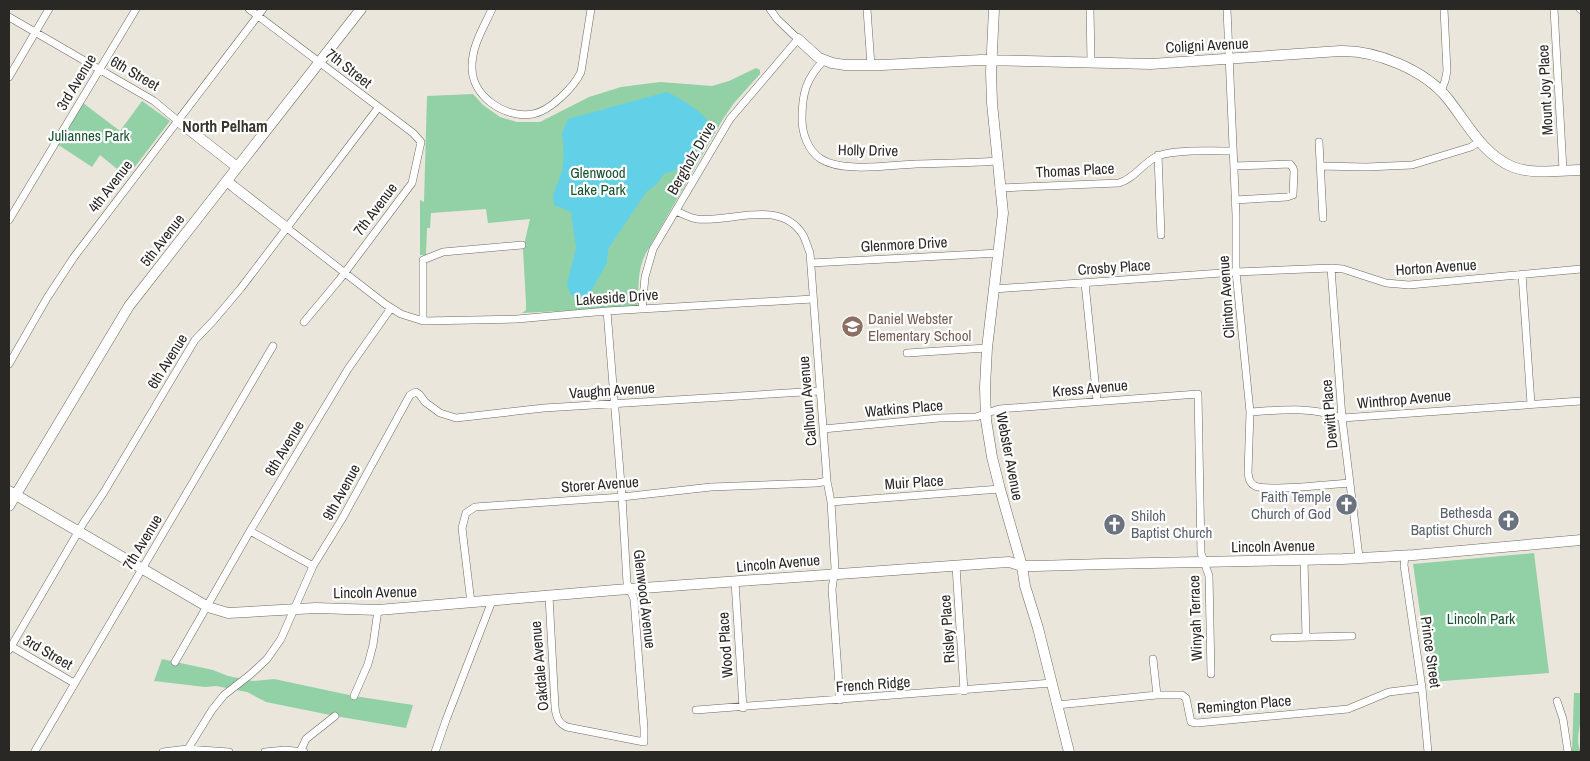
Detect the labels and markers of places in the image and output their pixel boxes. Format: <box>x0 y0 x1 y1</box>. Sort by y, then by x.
place label: Daniel Webster Elementary School <box>868 308 971 346</box>
school or university icon: Daniel Webster Elementary School <box>840 315 864 339</box>
place label: Faith Temple Church of God <box>1251 486 1331 524</box>
church icon: Faith Temple Church of God <box>1335 493 1359 517</box>
place label: Bethesda Baptist Church <box>1411 502 1492 540</box>
place label: Shiloh Baptist Church <box>1131 505 1212 543</box>
church icon: Bethesda Baptist Church <box>1496 509 1520 533</box>
church icon: Shiloh Baptist Church <box>1103 512 1127 536</box>

